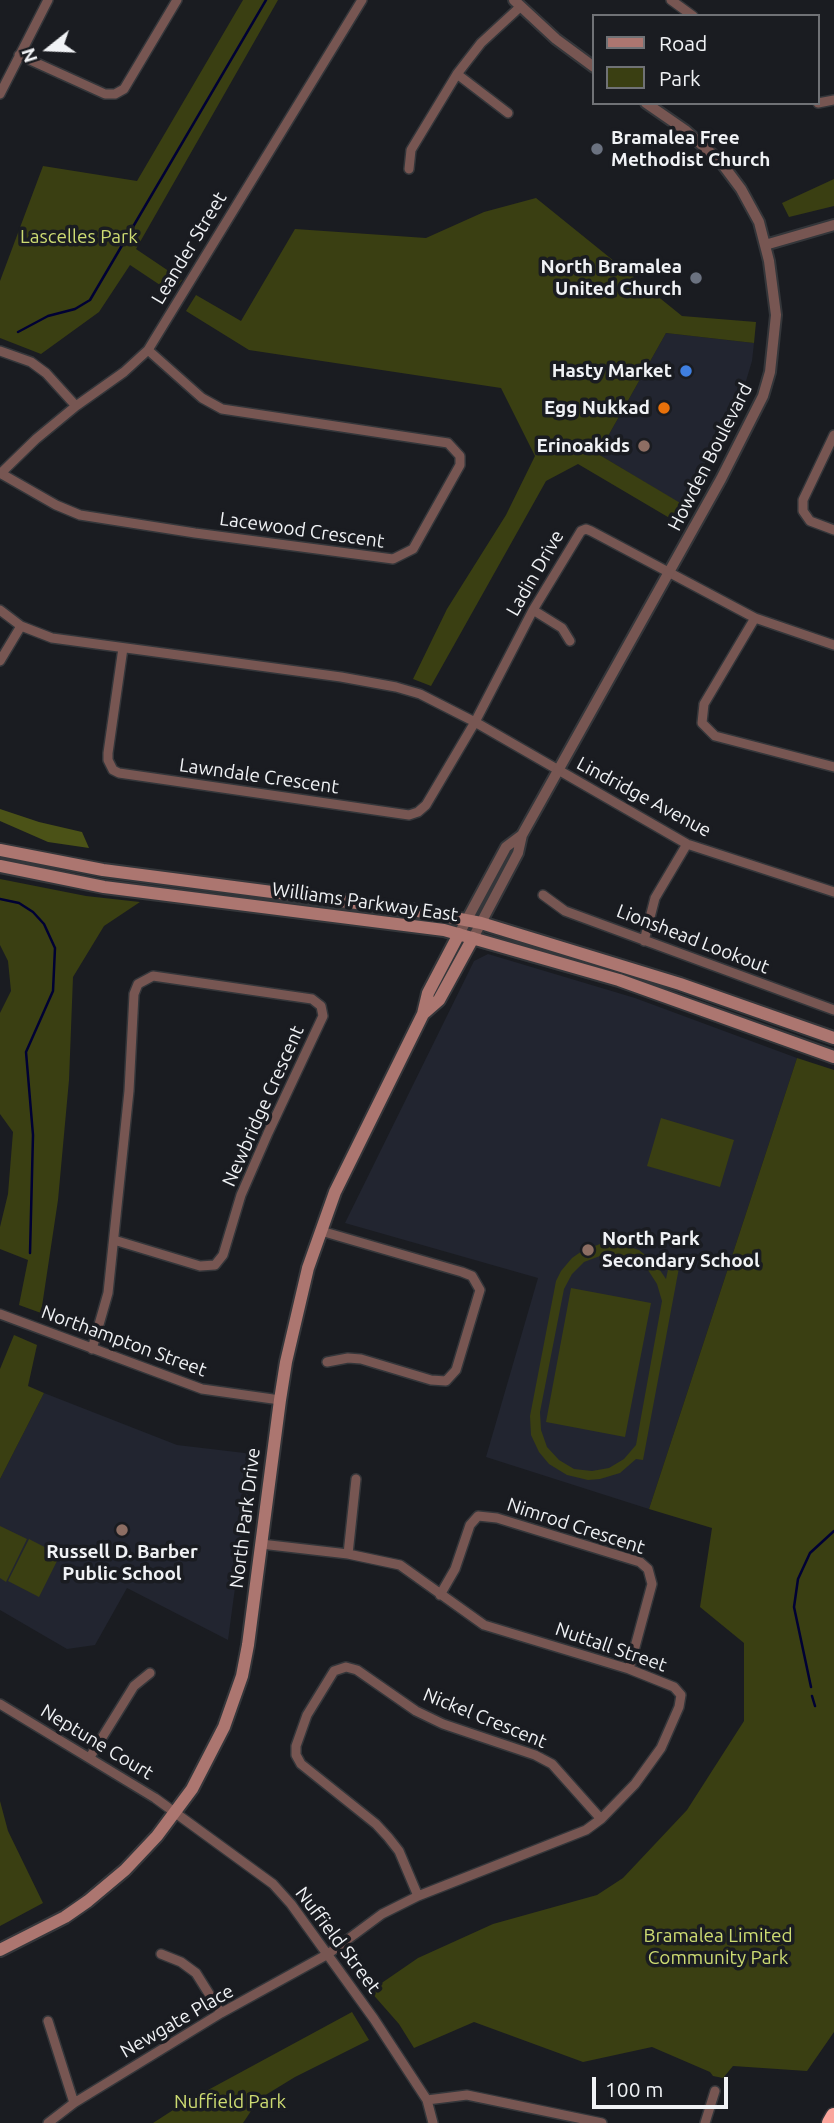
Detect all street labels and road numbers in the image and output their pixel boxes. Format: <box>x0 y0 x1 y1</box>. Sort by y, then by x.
street label: Leander Street <box>147 188 231 308</box>
street label: Howden Boulevard <box>663 379 757 535</box>
street label: Lacewood Crescent <box>218 507 386 553</box>
street label: Ladin Drive <box>501 526 569 620</box>
street label: Lindridge Avenue <box>573 752 715 842</box>
street label: Lawndale Crescent <box>178 754 340 798</box>
street label: Williams Parkway East <box>270 878 460 926</box>
street label: Lionshead Lookout <box>613 899 773 979</box>
street label: Newbridge Crescent <box>217 1022 309 1190</box>
street label: Northampton Street <box>38 1300 210 1382</box>
street label: North Park Drive <box>225 1446 265 1590</box>
street label: Nimrod Crescent <box>504 1493 648 1559</box>
street label: Nuttall Street <box>552 1617 670 1677</box>
street label: Nickel Crescent <box>420 1683 550 1753</box>
street label: Neptune Court <box>37 1699 157 1785</box>
street label: Nuffield Street <box>291 1882 385 1998</box>
street label: Newgate Place <box>116 1979 238 2063</box>

